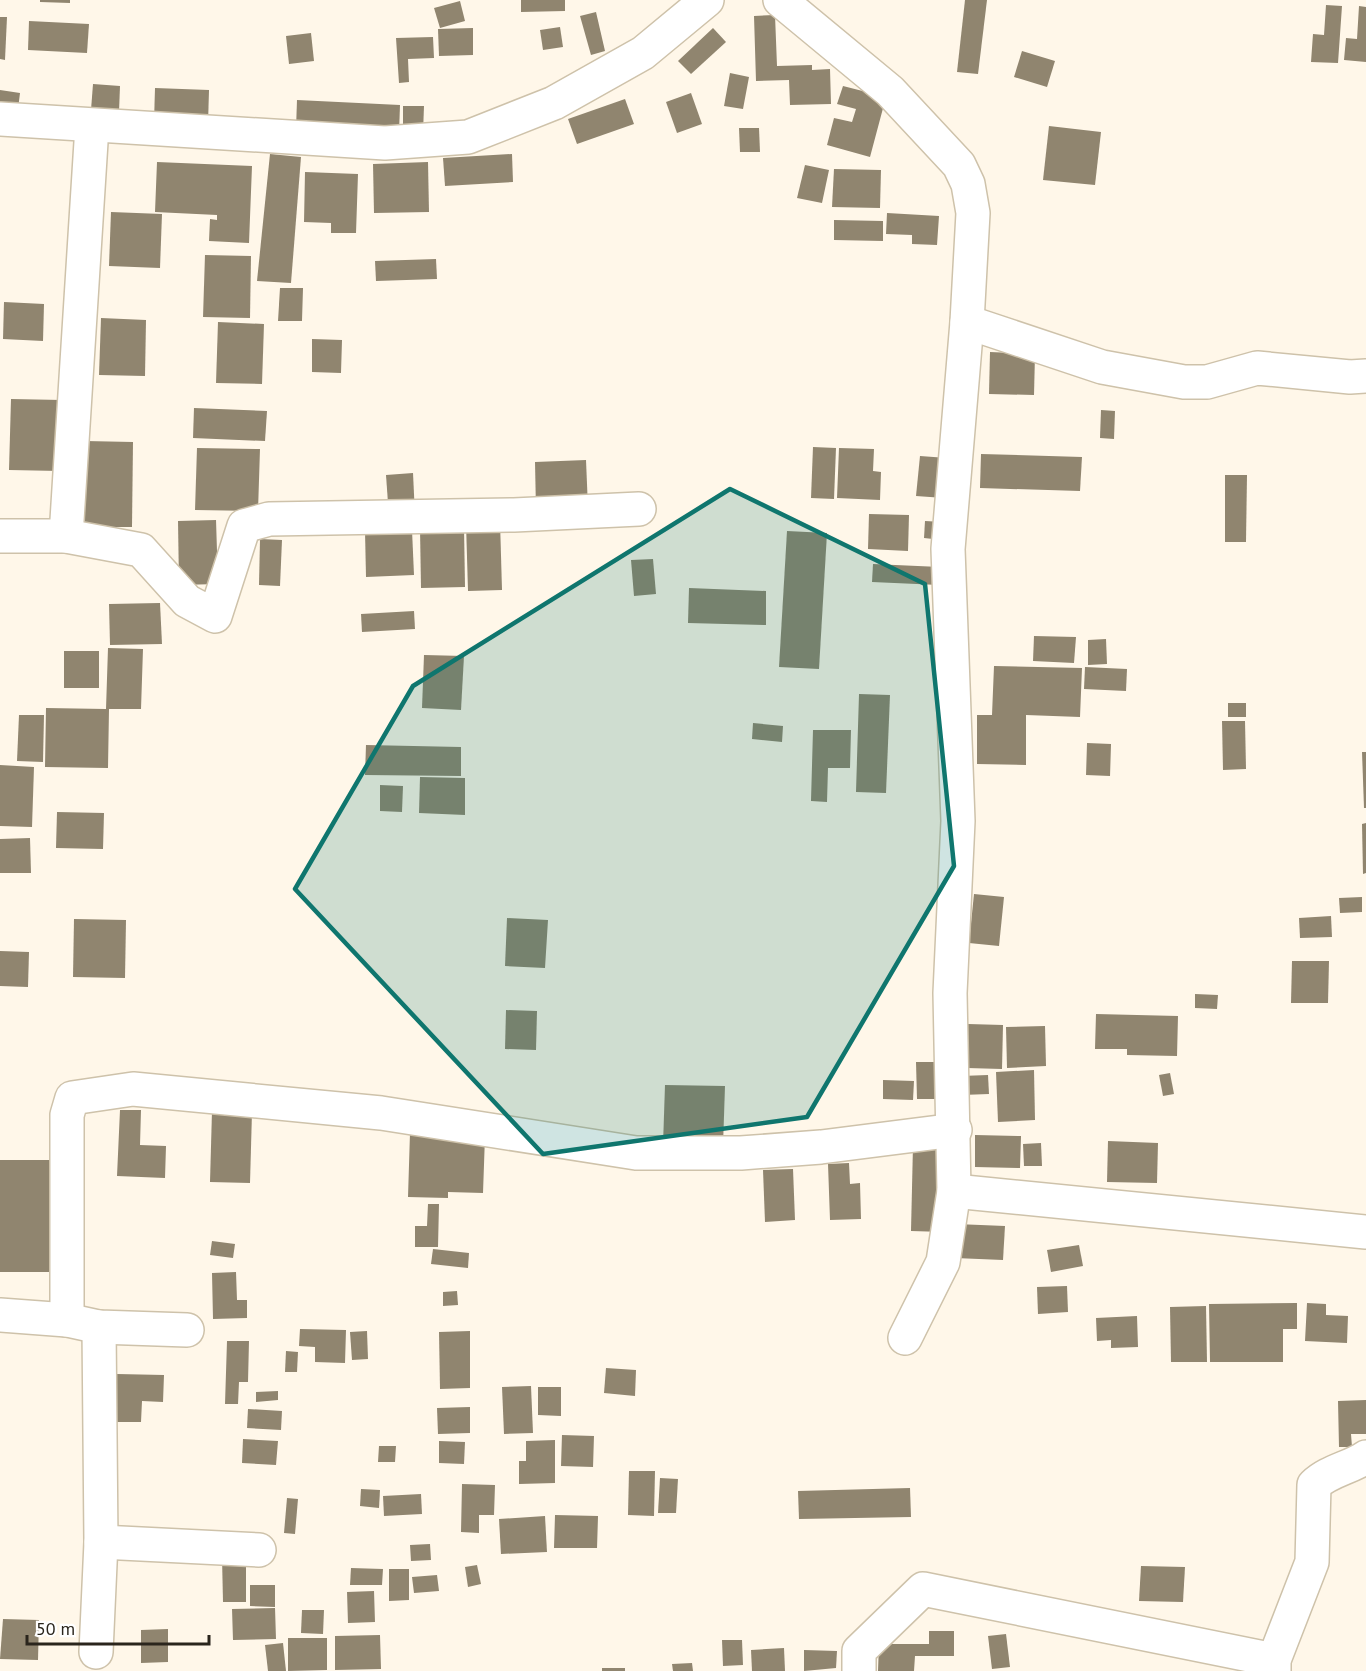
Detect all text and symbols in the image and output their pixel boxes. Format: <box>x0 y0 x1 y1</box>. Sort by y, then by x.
scale bar <box>27 1608 208 1646</box>
text: 50 m <box>36 1617 75 1640</box>

